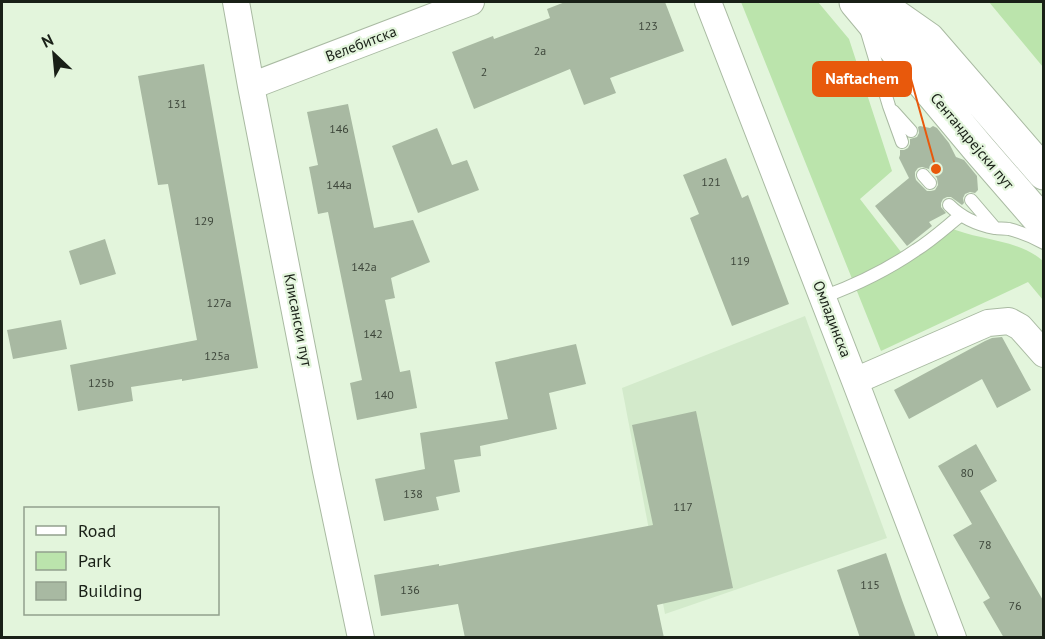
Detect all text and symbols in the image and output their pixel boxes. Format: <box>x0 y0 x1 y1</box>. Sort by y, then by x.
house number: 123 <box>638 18 658 33</box>
street label: Велебитска <box>323 21 399 66</box>
north arrow <box>24 24 84 84</box>
text: N <box>38 29 57 52</box>
house number: 2a <box>534 43 546 58</box>
callout: Naftachem <box>813 62 911 96</box>
house number: 2 <box>481 64 487 79</box>
text: Naftachem <box>825 68 899 88</box>
street label: Сентандрејски пут <box>926 89 1018 193</box>
house number: 131 <box>167 96 187 111</box>
house number: 146 <box>329 121 349 136</box>
house number: 121 <box>701 174 721 189</box>
house number: 144a <box>326 177 352 192</box>
house number: 129 <box>194 213 214 228</box>
house number: 119 <box>730 253 750 268</box>
house number: 142a <box>351 259 377 274</box>
street label: Клисански пут <box>280 272 317 368</box>
street label: Омладинска <box>809 278 856 360</box>
house number: 127a <box>206 295 232 310</box>
house number: 142 <box>363 326 383 341</box>
house number: 125a <box>204 348 230 363</box>
house number: 125b <box>88 375 114 390</box>
house number: 140 <box>374 387 394 402</box>
house number: 80 <box>960 465 974 480</box>
house number: 138 <box>403 486 423 501</box>
house number: 117 <box>673 499 693 514</box>
legend <box>24 507 219 615</box>
text: Road <box>78 519 116 542</box>
house number: 78 <box>978 537 992 552</box>
text: Park <box>78 549 111 572</box>
house number: 115 <box>860 577 880 592</box>
text: Building <box>78 579 142 602</box>
house number: 136 <box>400 582 420 597</box>
house number: 76 <box>1008 598 1022 613</box>

